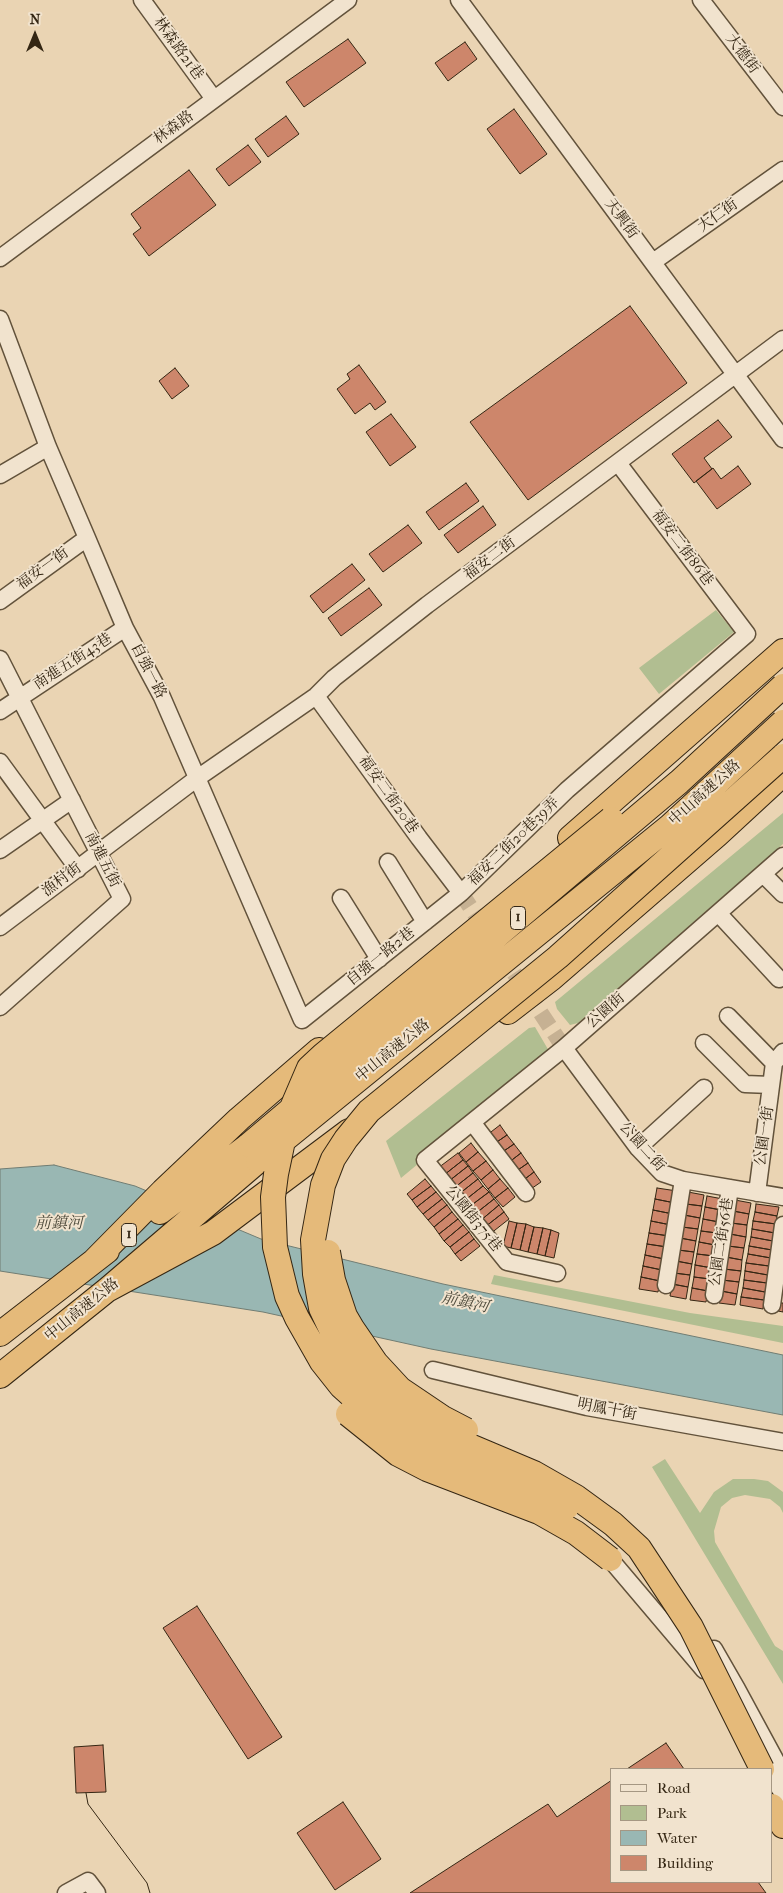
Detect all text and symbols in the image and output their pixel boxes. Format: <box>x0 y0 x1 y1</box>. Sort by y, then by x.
north arrow <box>10 10 60 60</box>
text: N <box>30 11 40 28</box>
street label: 林森路21巷 <box>149 14 207 84</box>
street label: 大德街 <box>721 31 763 77</box>
street label: 林森路 <box>151 107 197 149</box>
street label: 天興街 <box>600 196 642 242</box>
street label: 大仁街 <box>694 196 742 236</box>
street label: 福安二街86巷 <box>648 506 716 590</box>
street label: 福安二街 <box>461 534 519 584</box>
street label: 福安一街 <box>13 544 73 594</box>
street label: 南進五街43巷 <box>30 630 116 694</box>
street label: 自強一路 <box>126 640 170 702</box>
street label: 福安二街20巷 <box>355 753 421 837</box>
street label: 中山高速公路 <box>666 756 744 830</box>
street label: 福安二街20巷39弄 <box>465 794 563 890</box>
street label: 南進五街 <box>80 829 124 891</box>
street label: 漁村街 <box>39 859 85 901</box>
road number: 1 <box>510 906 526 930</box>
street label: 自強一路2巷 <box>343 924 419 990</box>
street label: 公園街 <box>583 989 629 1033</box>
street label: 中山高速公路 <box>352 1016 434 1086</box>
street label: 公園一街 <box>752 1105 778 1167</box>
street label: 公園二街 <box>615 1119 669 1175</box>
street label: 公園街375巷 <box>441 1182 505 1256</box>
street label: 公園二街56巷 <box>706 1196 738 1288</box>
water label: 前鎮河 <box>35 1214 83 1234</box>
road number: 1 <box>122 1224 136 1246</box>
street label: 中山高速公路 <box>41 1275 123 1345</box>
water label: 前鎮河 <box>440 1289 490 1317</box>
street label: 明鳳十街 <box>576 1395 638 1425</box>
legend <box>610 1768 773 1883</box>
text: Road <box>657 1779 690 1797</box>
text: Park <box>657 1804 687 1822</box>
text: Water <box>657 1829 697 1847</box>
text: Building <box>657 1854 713 1872</box>

